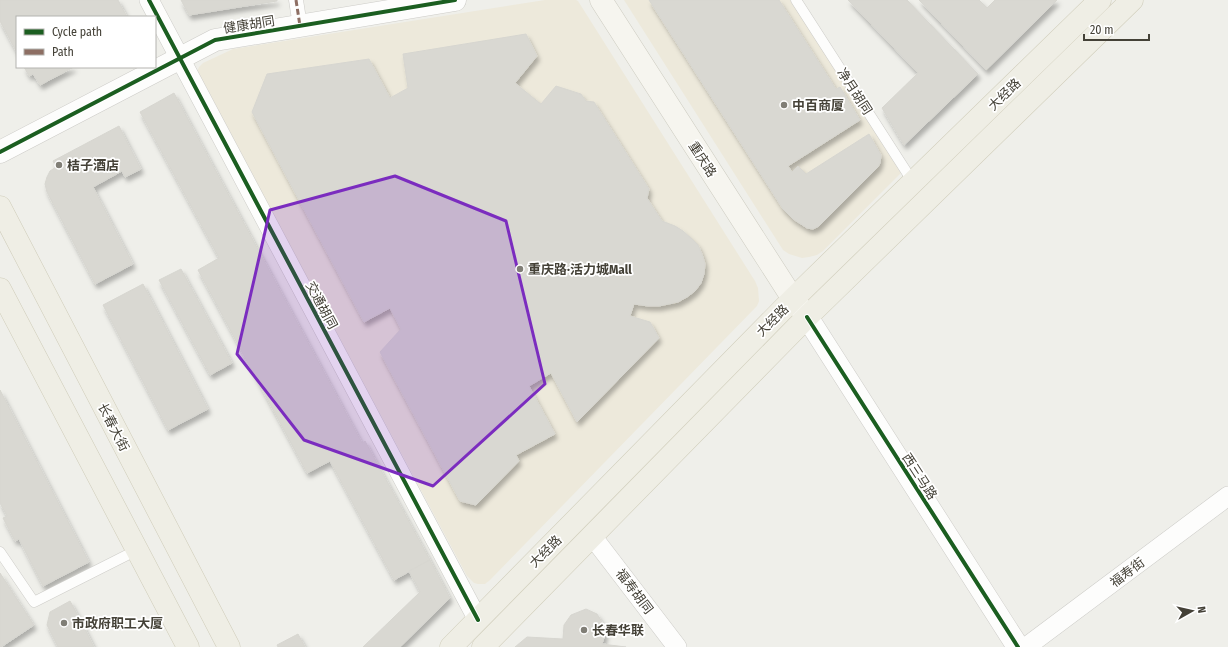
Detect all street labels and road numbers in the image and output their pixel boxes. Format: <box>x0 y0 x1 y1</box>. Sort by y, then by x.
street label: 健康胡同 <box>222 13 276 36</box>
street label: 净月胡同 <box>834 65 875 117</box>
street label: 大经路 <box>985 75 1024 113</box>
street label: 重庆路 <box>686 139 719 180</box>
street label: 交通胡同 <box>303 279 340 332</box>
street label: 大经路 <box>753 301 791 339</box>
street label: 长春大街 <box>95 401 132 454</box>
street label: 西三马路 <box>899 450 940 502</box>
street label: 大经路 <box>526 532 564 570</box>
street label: 福寿街 <box>1107 555 1147 590</box>
street label: 福寿胡同 <box>613 566 656 617</box>

